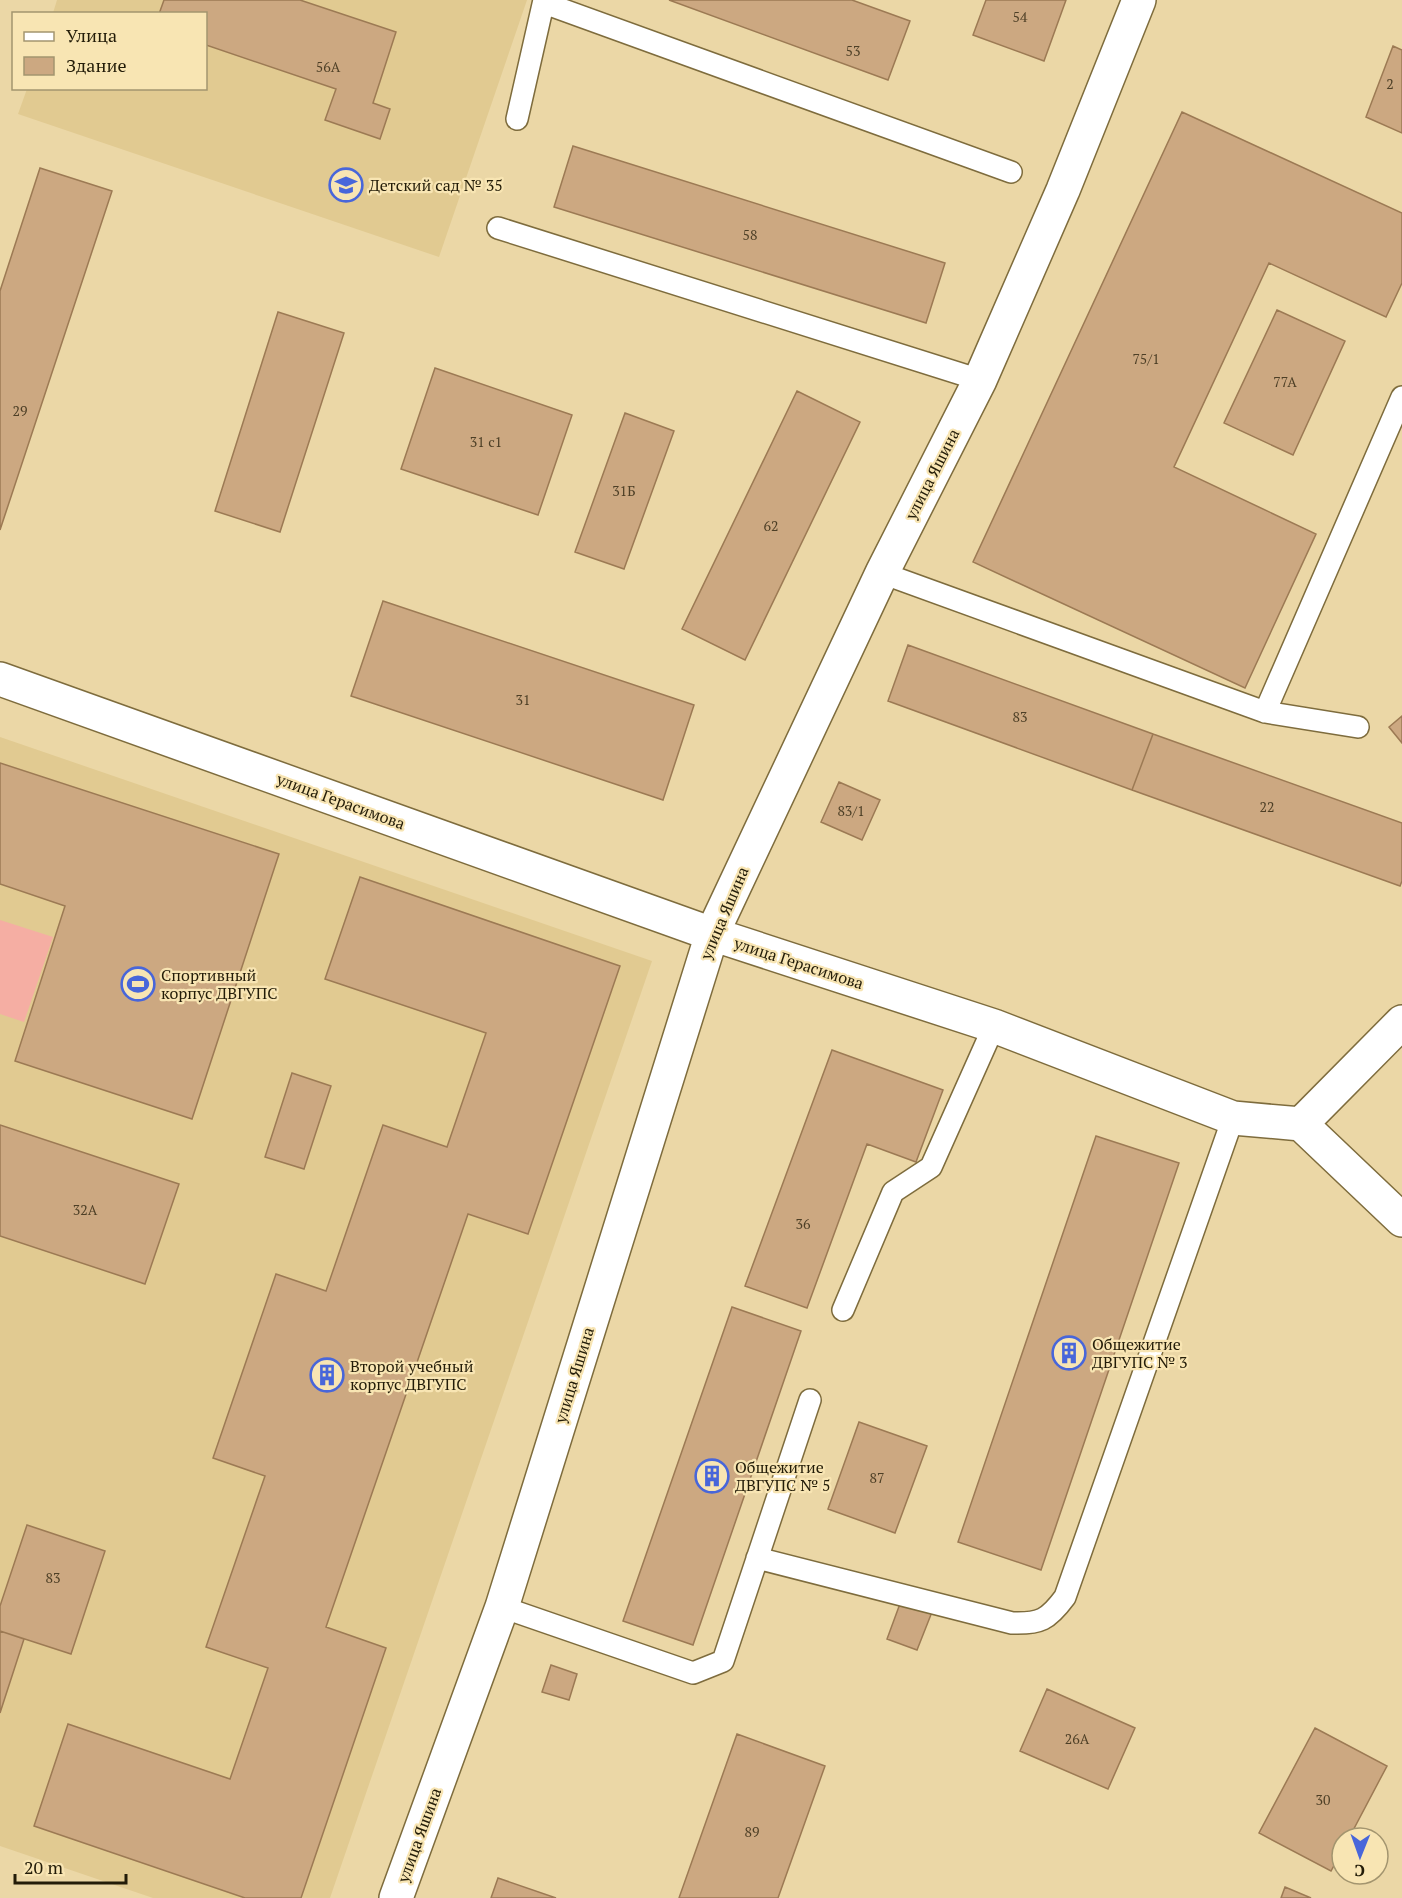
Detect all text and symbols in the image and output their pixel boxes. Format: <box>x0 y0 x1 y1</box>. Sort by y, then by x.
house number: 54 <box>1013 7 1028 26</box>
legend <box>12 12 207 90</box>
text: Улица <box>66 23 117 47</box>
house number: 53 <box>846 41 860 60</box>
text: Здание <box>66 53 126 77</box>
house number: 56А <box>316 57 341 76</box>
house number: 2 <box>1386 74 1394 93</box>
school or university icon: Детский сад № 35 <box>328 167 364 203</box>
place label: Детский сад № 35 <box>369 174 503 196</box>
house number: 58 <box>743 225 757 244</box>
house number: 75/1 <box>1132 349 1160 368</box>
house number: 77А <box>1273 372 1297 391</box>
house number: 29 <box>13 401 27 420</box>
street label: улица Яшина <box>899 425 964 524</box>
house number: 31 с1 <box>470 432 502 451</box>
house number: 31Б <box>612 481 636 500</box>
house number: 62 <box>764 516 778 535</box>
house number: 31 <box>516 690 530 709</box>
house number: 83 <box>1013 707 1027 726</box>
street label: улица Герасимова <box>273 767 408 834</box>
house number: 22 <box>1260 797 1274 816</box>
house number: 83/1 <box>837 801 865 820</box>
street label: улица Яшина <box>694 863 753 964</box>
street label: улица Герасимова <box>731 931 867 994</box>
place label: Спортивный корпус ДВГУПС <box>161 964 278 1004</box>
sports icon: Спортивный корпус ДВГУПС <box>120 966 156 1002</box>
house number: 32А <box>73 1200 98 1219</box>
house number: 36 <box>796 1214 811 1233</box>
street label: улица Яшина <box>549 1324 599 1427</box>
place label: Общежитие ДВГУПС № 3 <box>1092 1333 1188 1373</box>
building icon: Общежитие ДВГУПС № 3 <box>1051 1335 1087 1371</box>
place label: Второй учебный корпус ДВГУПС <box>350 1355 474 1395</box>
building icon: Второй учебный корпус ДВГУПС <box>309 1357 345 1393</box>
place label: Общежитие ДВГУПС № 5 <box>735 1456 831 1496</box>
building icon: Общежитие ДВГУПС № 5 <box>694 1458 730 1494</box>
house number: 87 <box>870 1468 884 1487</box>
house number: 83 <box>46 1568 60 1587</box>
house number: 26А <box>1065 1729 1090 1748</box>
street label: улица Яшина <box>391 1785 446 1886</box>
house number: 30 <box>1316 1790 1330 1809</box>
house number: 89 <box>745 1822 759 1841</box>
north arrow <box>1330 1826 1390 1886</box>
scale bar <box>15 1847 126 1885</box>
text: 20 m <box>24 1855 64 1879</box>
text: С <box>1354 1860 1365 1882</box>

